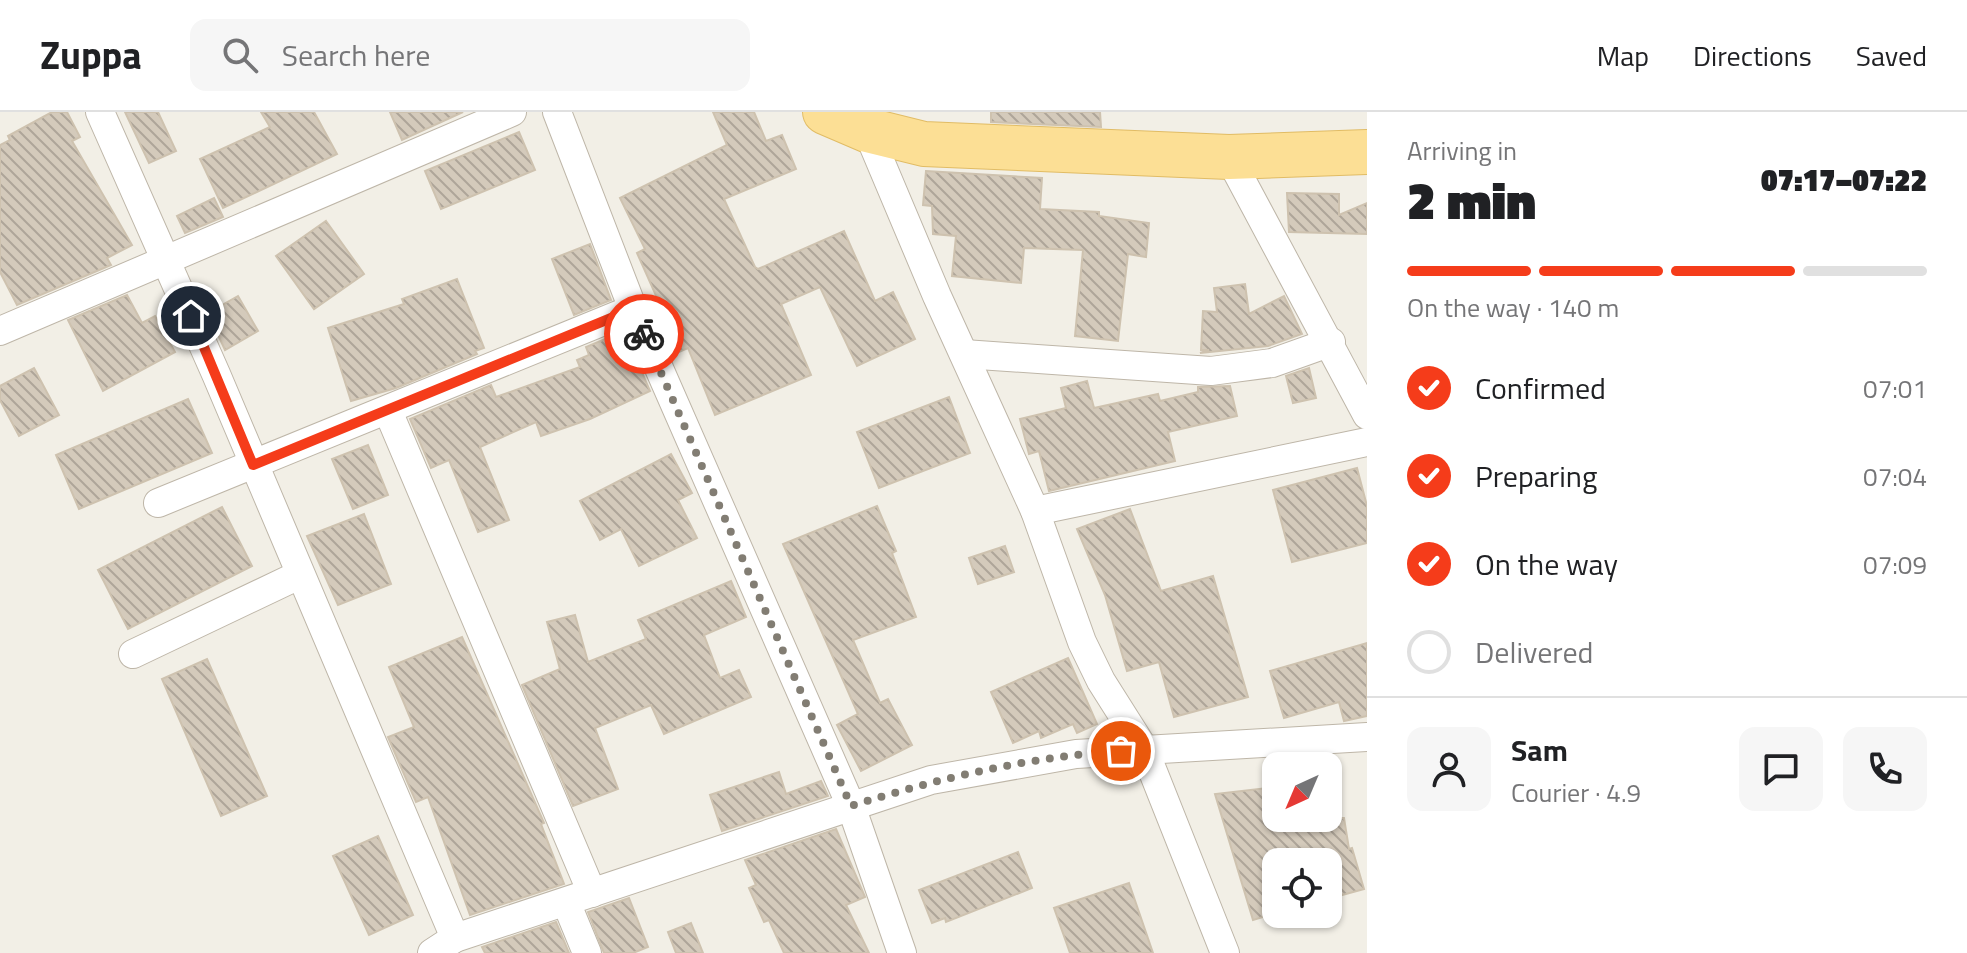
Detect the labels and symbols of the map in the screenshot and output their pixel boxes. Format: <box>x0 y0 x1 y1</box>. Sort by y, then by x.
pin <box>157 282 225 350</box>
courier <box>604 294 684 374</box>
pin <box>1087 717 1155 785</box>
north arrow <box>1262 752 1342 832</box>

